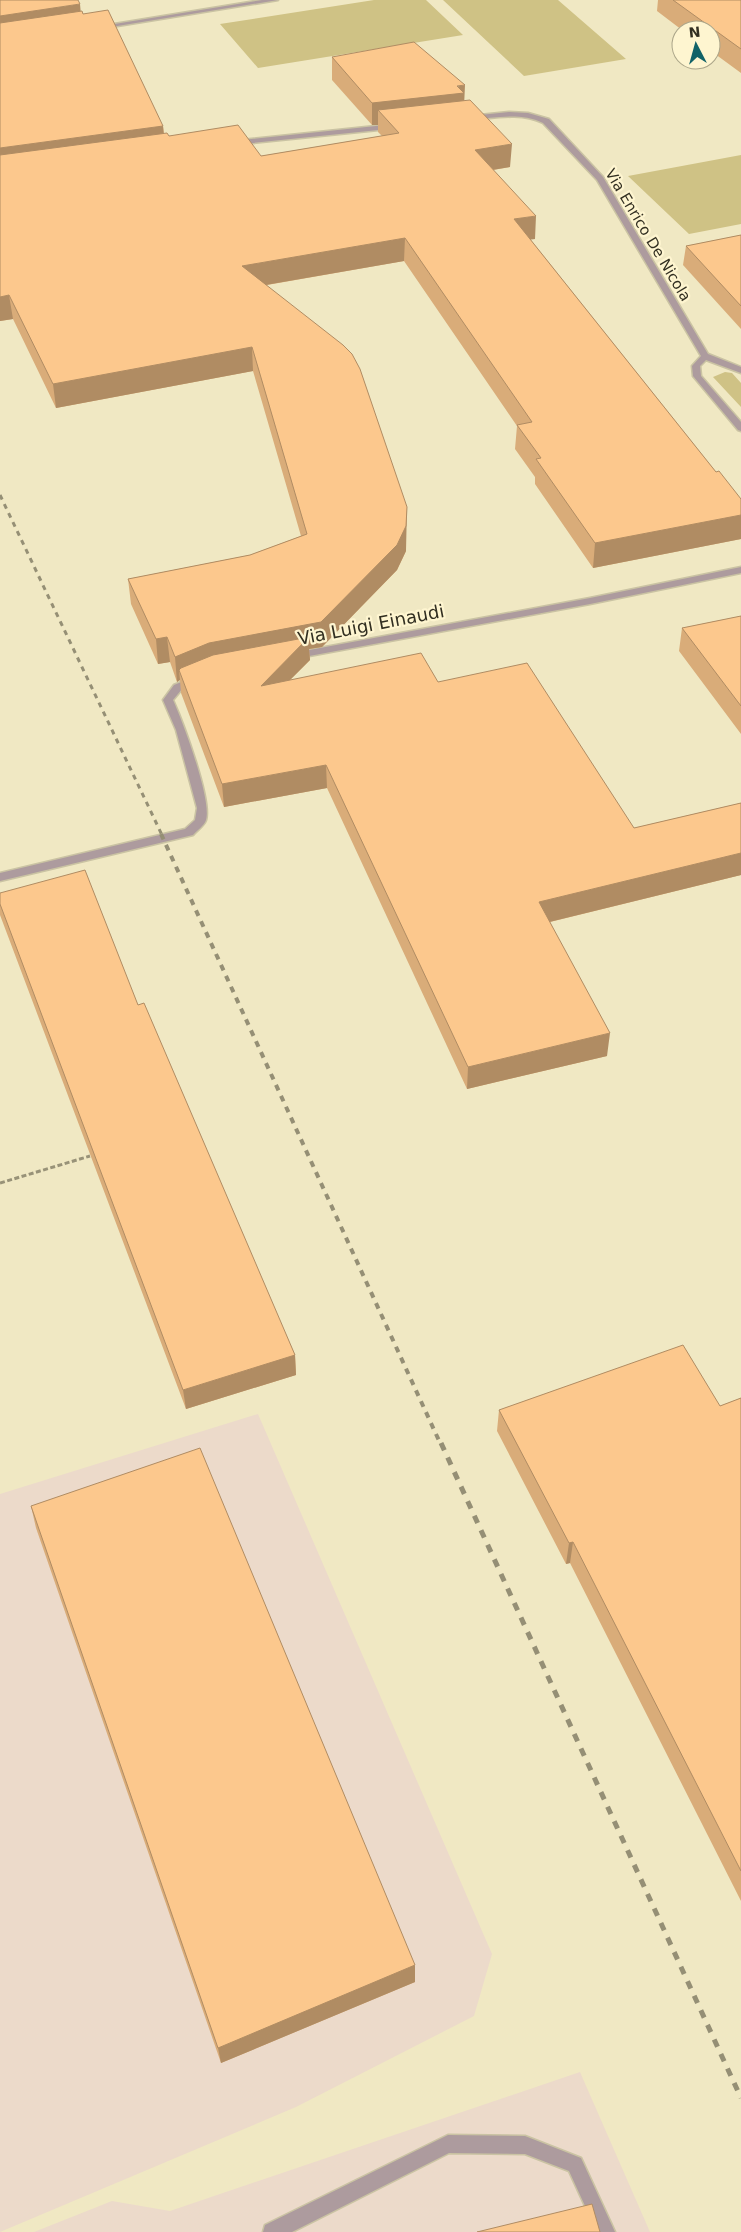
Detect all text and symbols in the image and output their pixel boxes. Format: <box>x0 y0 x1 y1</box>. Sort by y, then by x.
north arrow <box>671 20 721 70</box>
text: N <box>688 24 701 41</box>
street label: Via Enrico De Nicola <box>601 166 695 304</box>
street label: Via Luigi Einaudi <box>296 600 446 649</box>

